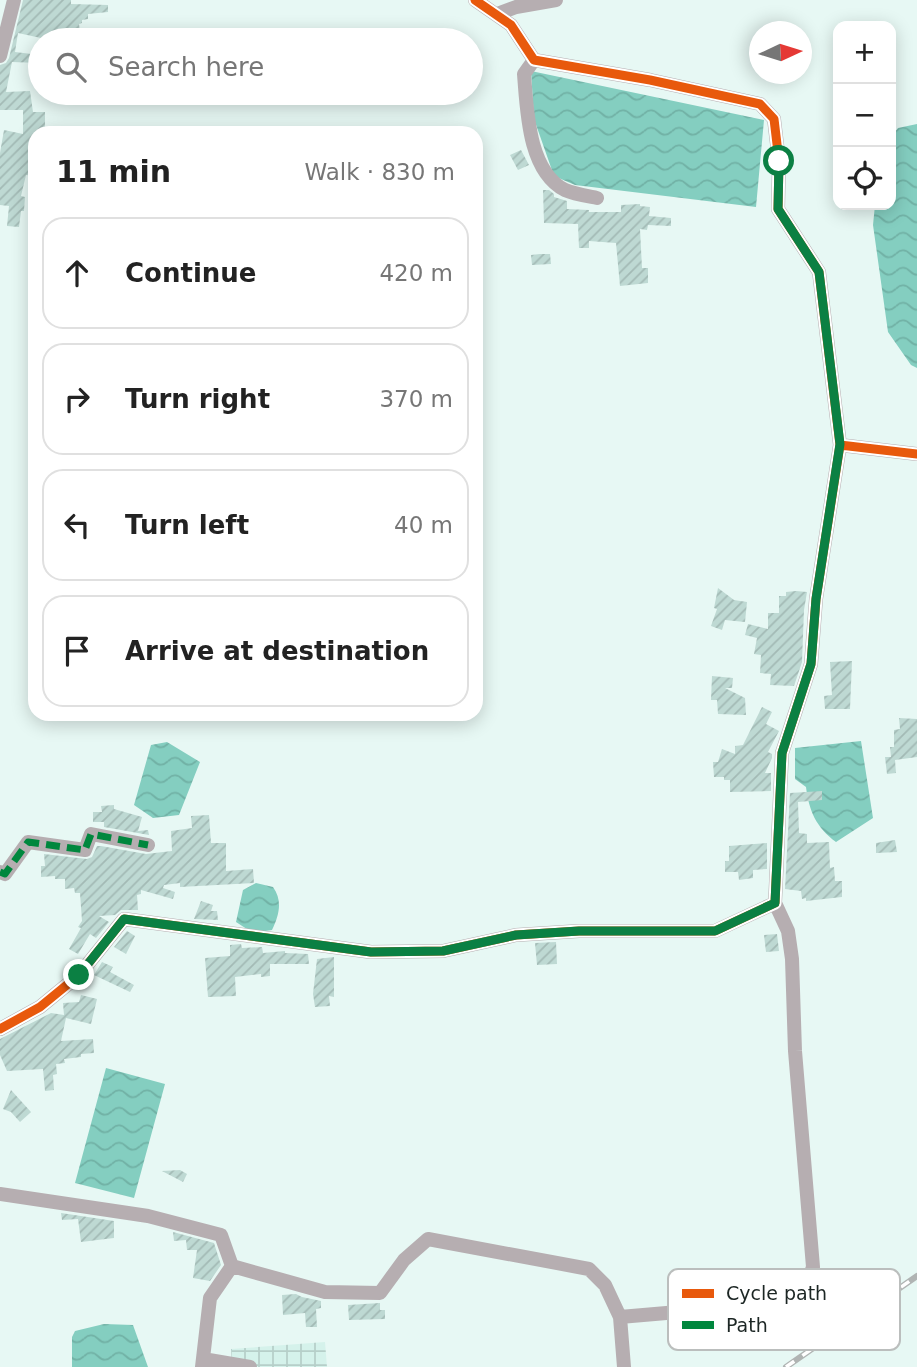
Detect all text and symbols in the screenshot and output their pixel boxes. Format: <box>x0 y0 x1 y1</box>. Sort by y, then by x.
north arrow <box>749 21 812 84</box>
map controls <box>833 21 896 210</box>
button: + <box>833 21 896 84</box>
search box <box>28 28 483 105</box>
icon: search <box>52 48 90 86</box>
text: Search here <box>108 52 264 82</box>
button: − <box>833 84 896 147</box>
route start <box>763 145 794 176</box>
button: locate <box>833 147 896 210</box>
text: 11 min <box>56 154 171 189</box>
text: Walk · 830 m <box>304 159 455 185</box>
icon: ahead <box>58 254 96 292</box>
text: Continue <box>125 258 256 288</box>
text: 420 m <box>379 260 453 286</box>
icon: right <box>58 380 96 418</box>
text: Turn right <box>125 384 270 414</box>
text: 370 m <box>379 386 453 412</box>
icon: left <box>58 506 96 544</box>
text: Turn left <box>125 510 249 540</box>
text: 40 m <box>394 512 453 538</box>
icon: arrive <box>58 632 96 670</box>
text: Arrive at destination <box>125 636 429 666</box>
route end <box>63 959 94 990</box>
legend <box>668 1269 900 1350</box>
text: Cycle path <box>726 1282 827 1304</box>
text: Path <box>726 1314 768 1336</box>

